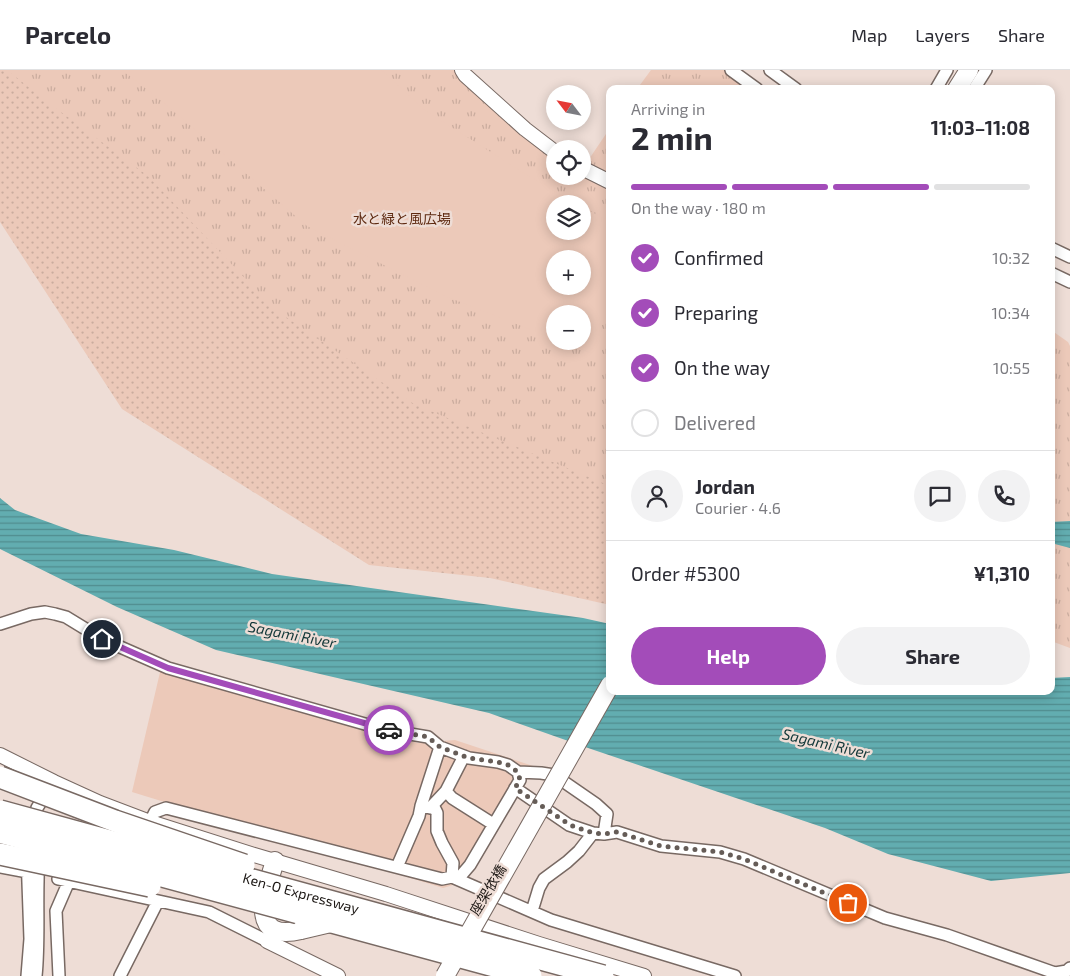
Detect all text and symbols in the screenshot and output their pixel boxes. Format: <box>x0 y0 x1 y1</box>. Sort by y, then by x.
text: Parcelo <box>25 20 111 49</box>
text: Map <box>851 24 887 46</box>
text: Layers <box>915 24 970 46</box>
text: Share <box>998 24 1045 46</box>
north arrow <box>546 85 591 130</box>
map controls <box>546 85 591 350</box>
text: Arriving in <box>631 99 705 118</box>
text: 11:03–11:08 <box>931 116 1030 139</box>
text: 2 min <box>631 118 713 156</box>
button: locate <box>546 140 591 185</box>
button: layers <box>546 195 591 240</box>
text: On the way · 180 m <box>631 198 766 217</box>
park label: 水と緑と風広場 <box>353 210 451 227</box>
icon: check <box>631 244 659 272</box>
text: Confirmed <box>674 246 764 269</box>
text: 10:32 <box>992 248 1030 267</box>
button: + <box>546 250 591 295</box>
icon: check <box>631 299 659 327</box>
text: Preparing <box>674 301 758 324</box>
text: 10:34 <box>991 303 1030 322</box>
button: − <box>546 305 591 350</box>
icon: check <box>631 354 659 382</box>
text: On the way <box>674 356 770 379</box>
text: 10:55 <box>993 358 1030 377</box>
text: Delivered <box>674 411 756 434</box>
button: person <box>631 470 683 522</box>
button: chat <box>914 470 966 522</box>
button: phone <box>978 470 1030 522</box>
text: Jordan <box>695 475 755 498</box>
text: Courier · 4.6 <box>695 498 781 517</box>
text: Order #5300 <box>631 562 740 585</box>
text: ¥1,310 <box>974 562 1030 585</box>
water label: Sagami River <box>247 617 339 652</box>
pin <box>81 618 123 660</box>
icon: home <box>88 625 116 653</box>
button: Help <box>631 627 826 685</box>
button: Share <box>836 627 1030 685</box>
courier <box>364 705 414 755</box>
icon: car <box>375 716 403 744</box>
water label: Sagami River <box>781 724 873 762</box>
street label: 座架依橋 <box>466 861 509 918</box>
street label: Ken-O Expressway <box>241 869 362 917</box>
pin <box>827 882 869 924</box>
icon: bag <box>834 889 862 917</box>

